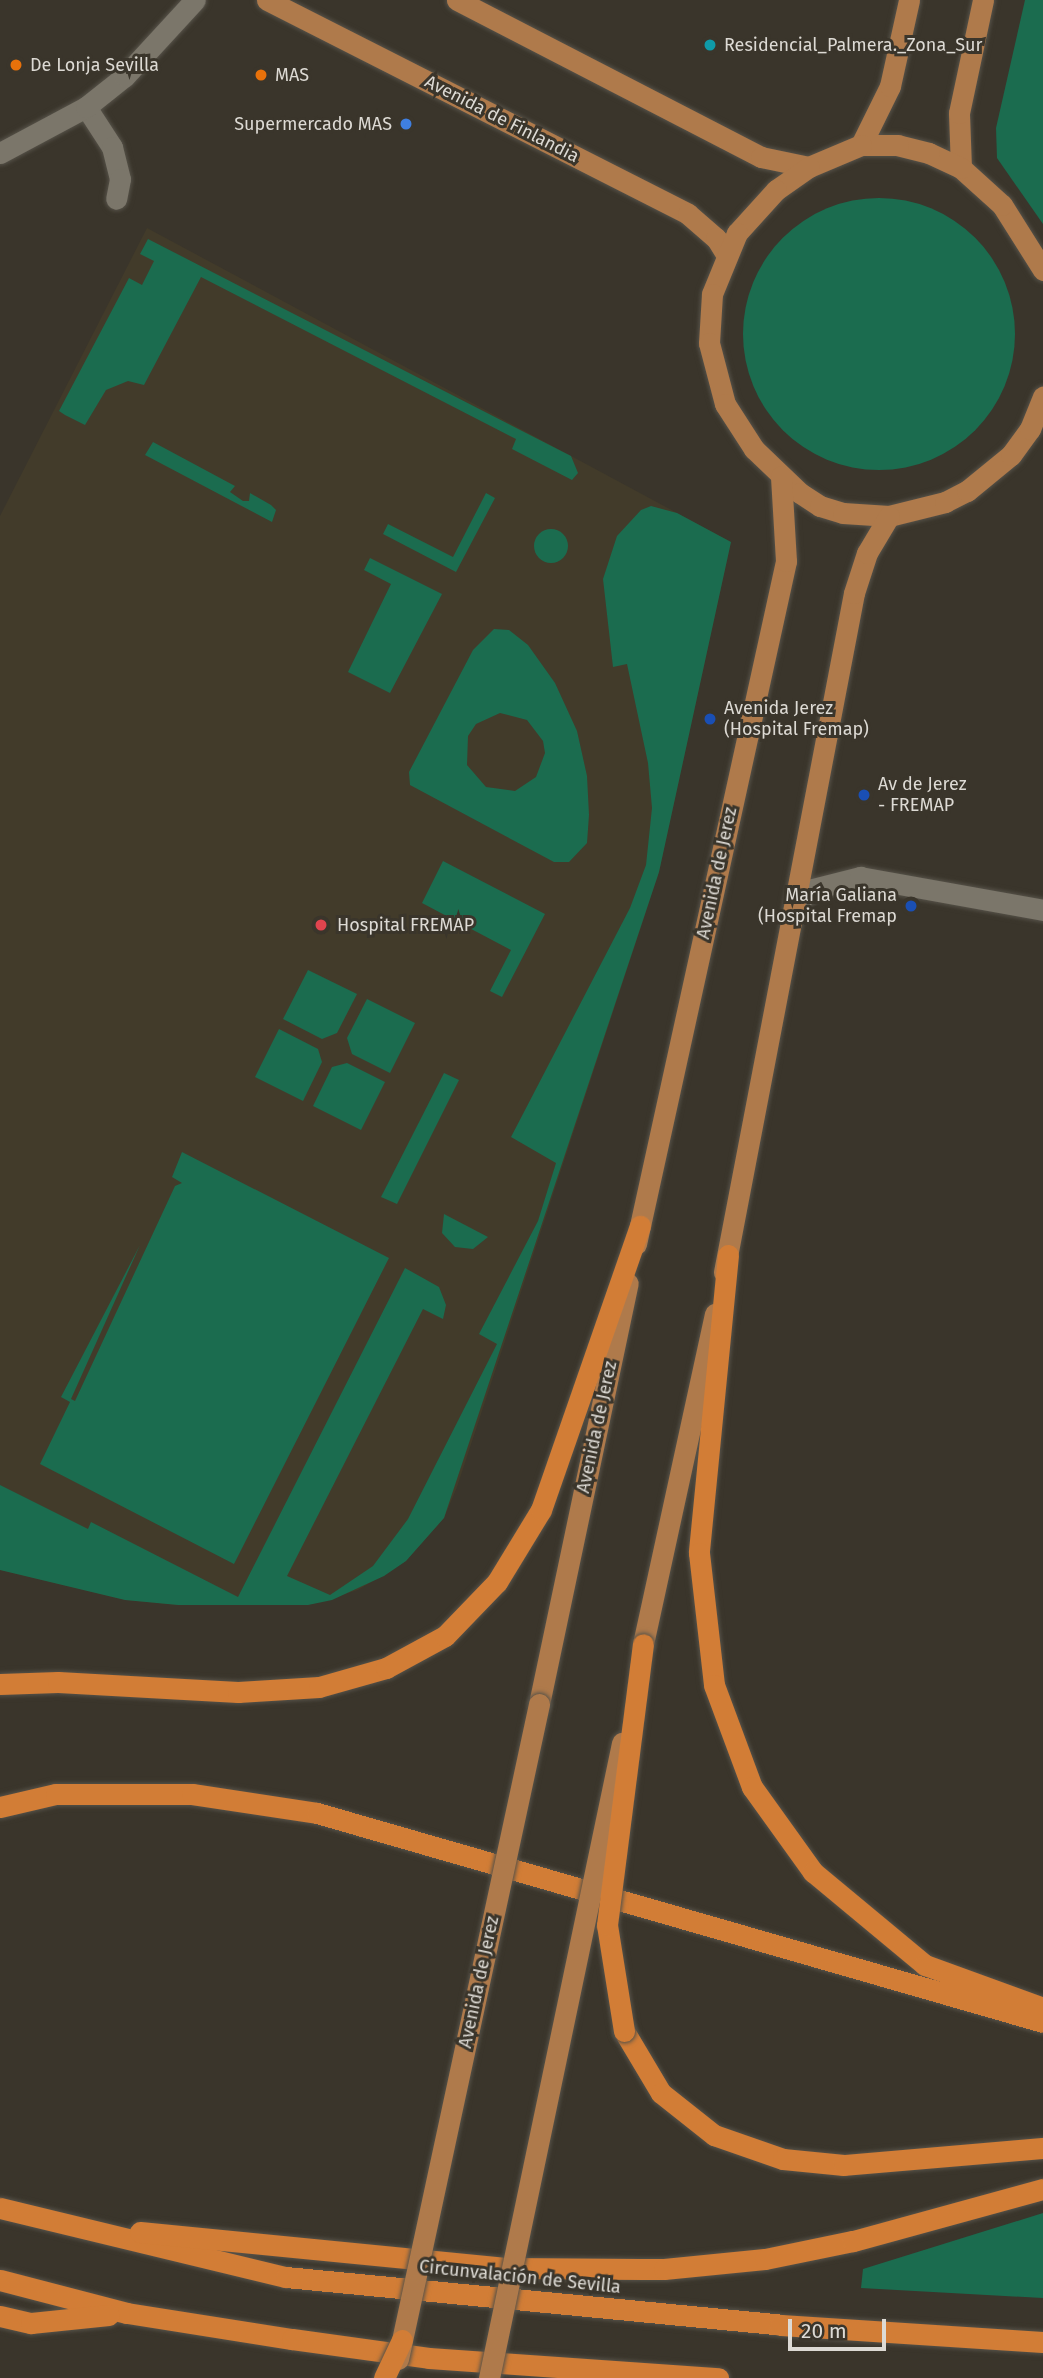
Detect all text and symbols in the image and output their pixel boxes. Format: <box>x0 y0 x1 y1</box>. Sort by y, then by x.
place label: Residencial_Palmera._Zona_Sur <box>724 34 982 56</box>
marker: Residencial_Palmera._Zona_Sur <box>702 37 718 53</box>
place label: De Lonja Sevilla <box>30 54 159 76</box>
marker: De Lonja Sevilla <box>8 57 24 73</box>
place label: MAS <box>275 64 309 86</box>
marker: MAS <box>253 67 269 83</box>
street label: Avenida de Finlandia <box>421 71 583 167</box>
place label: Supermercado MAS <box>234 113 392 135</box>
marker: Supermercado MAS <box>398 116 414 132</box>
place label: Avenida Jerez (Hospital Fremap) <box>724 698 869 740</box>
marker: Avenida Jerez (Hospital Fremap) <box>702 711 718 727</box>
place label: Av de Jerez - FREMAP <box>878 774 967 816</box>
marker: Av de Jerez - FREMAP <box>856 787 872 803</box>
street label: Avenida de Jerez <box>692 805 742 941</box>
place label: María Galiana (Hospital Fremap <box>758 885 897 928</box>
marker: María Galiana (Hospital Fremap <box>903 898 919 914</box>
place label: Hospital FREMAP <box>337 914 474 936</box>
marker: Hospital FREMAP <box>311 915 331 935</box>
street label: Avenida de Jerez <box>572 1359 622 1495</box>
street label: Avenida de Jerez <box>454 1914 504 2050</box>
street label: Circunvalación de Sevilla <box>418 2256 622 2298</box>
scale bar <box>791 2304 889 2348</box>
text: 20 m <box>801 2318 847 2344</box>

